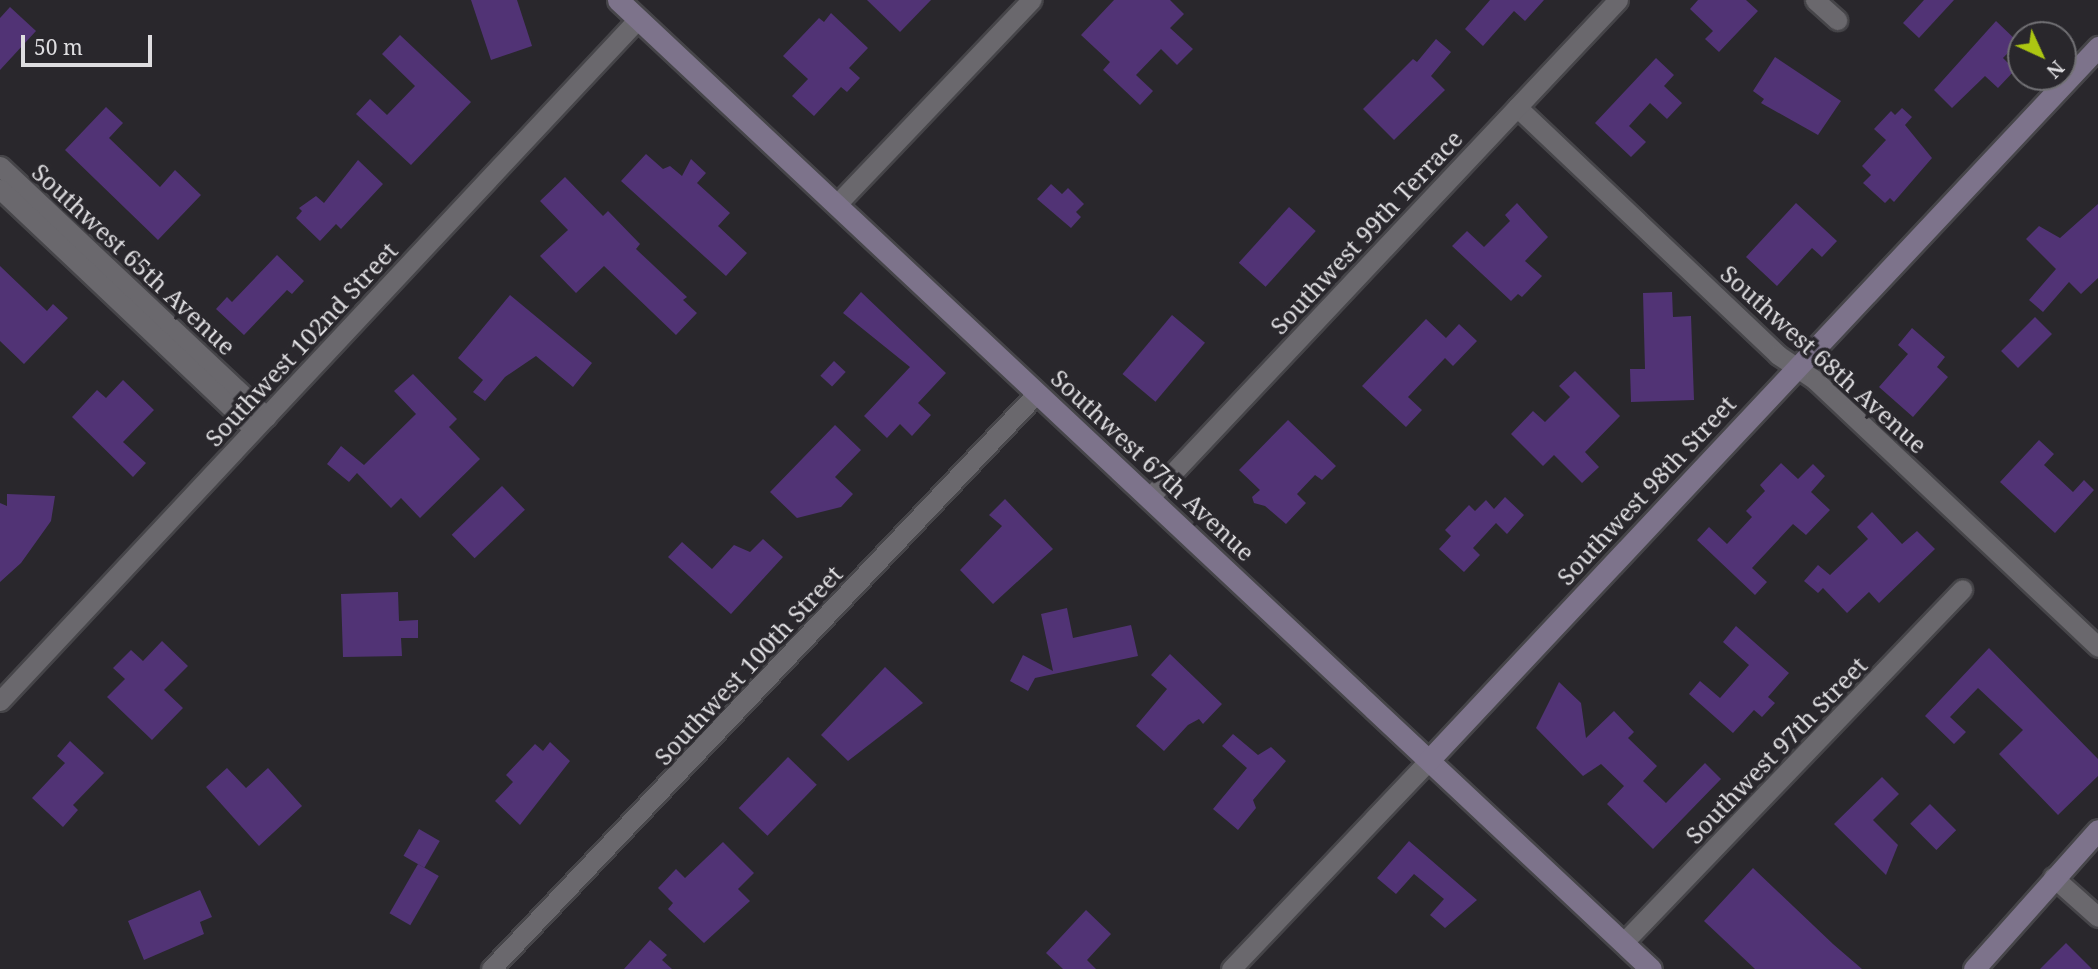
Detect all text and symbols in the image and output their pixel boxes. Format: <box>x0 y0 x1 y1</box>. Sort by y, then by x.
scale bar <box>24 21 156 65</box>
north arrow <box>2007 21 2077 91</box>
text: 50 m <box>34 33 83 61</box>
text: N <box>2041 55 2070 84</box>
street label: Southwest 99th Terrace <box>1264 124 1468 340</box>
street label: Southwest 65th Avenue <box>26 157 242 361</box>
street label: Southwest 102nd Street <box>199 236 403 452</box>
street label: Southwest 68th Avenue <box>1715 259 1933 459</box>
street label: Southwest 67th Avenue <box>1045 363 1261 567</box>
street label: Southwest 98th Street <box>1551 389 1741 591</box>
street label: Southwest 100th Street <box>648 559 848 771</box>
street label: Southwest 97th Street <box>1679 651 1873 849</box>

